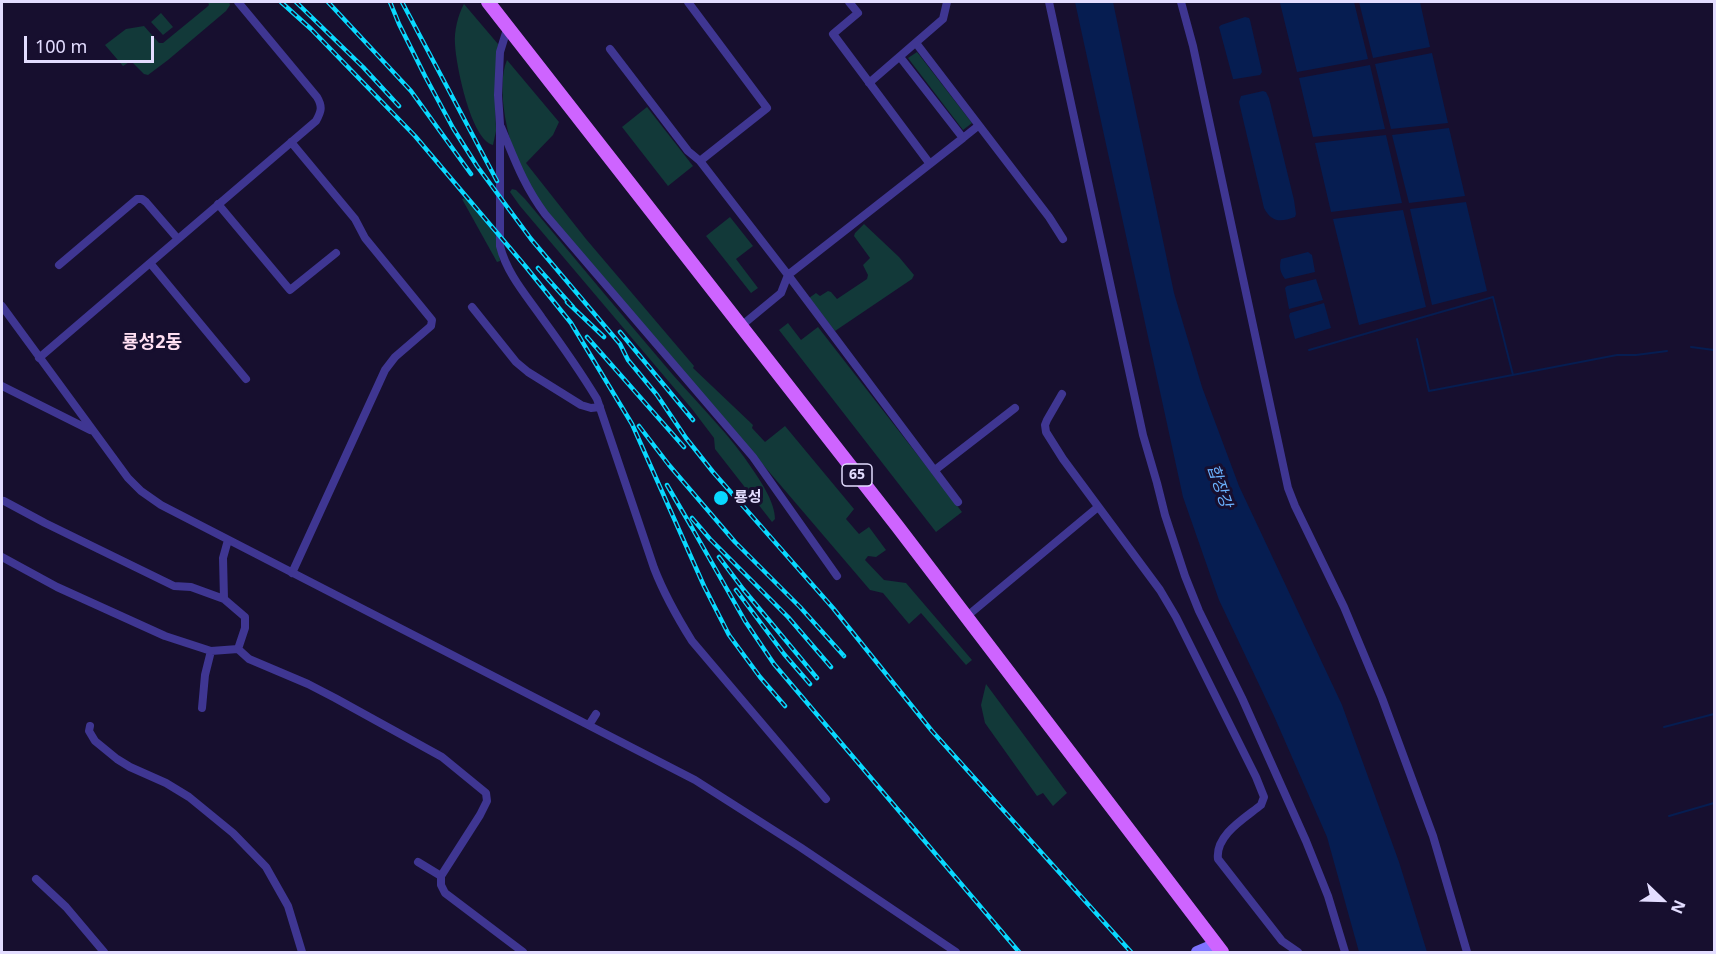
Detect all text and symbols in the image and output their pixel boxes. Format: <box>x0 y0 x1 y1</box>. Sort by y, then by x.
scale bar <box>27 24 158 62</box>
text: 100 m <box>35 34 87 58</box>
district label: 룡성2동 <box>122 332 182 354</box>
water label: 합장강 <box>1203 462 1235 510</box>
road number: 65 <box>842 464 872 486</box>
marker: 룡성 <box>712 489 730 507</box>
place label: 룡성 <box>734 489 762 507</box>
north arrow <box>1632 870 1692 930</box>
text: N <box>1666 897 1691 917</box>

